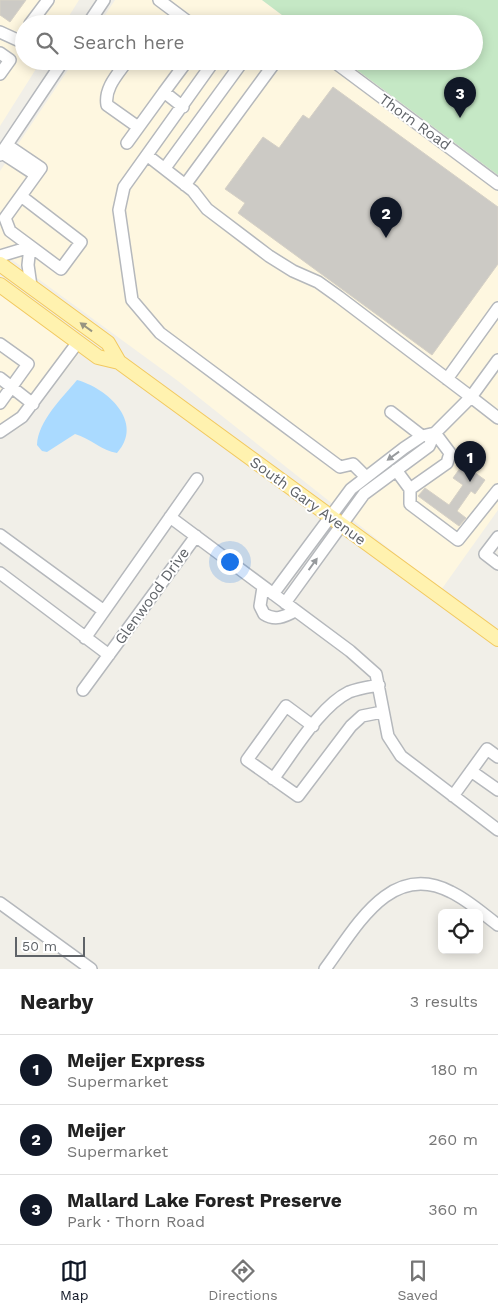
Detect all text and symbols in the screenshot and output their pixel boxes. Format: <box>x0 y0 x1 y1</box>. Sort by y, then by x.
search box <box>15 15 483 70</box>
icon: search <box>33 29 61 57</box>
text: Search here <box>73 31 184 54</box>
pin: 3 <box>444 77 476 118</box>
street label: Thorn Road <box>376 90 454 154</box>
pin: 2 <box>370 197 402 238</box>
one-way arrow <box>79 322 93 332</box>
pin: 1 <box>454 441 486 482</box>
one-way arrow <box>386 451 400 461</box>
street label: South Gary Avenue <box>246 453 370 549</box>
street label: Glenwood Drive <box>111 544 193 648</box>
your location <box>217 549 243 575</box>
one-way arrow <box>308 557 318 571</box>
map controls <box>438 909 483 954</box>
button: locate <box>438 909 483 954</box>
scale bar <box>15 934 85 957</box>
text: 50 m <box>22 938 57 954</box>
text: Nearby <box>20 989 93 1014</box>
text: 3 results <box>410 992 478 1011</box>
text: Meijer Express <box>67 1049 205 1072</box>
text: 1 <box>33 1060 39 1079</box>
text: 180 m <box>431 1060 478 1079</box>
text: Supermarket <box>67 1072 168 1091</box>
text: Meijer <box>67 1119 125 1142</box>
text: 2 <box>31 1130 41 1149</box>
text: 260 m <box>428 1130 478 1149</box>
text: Supermarket <box>67 1142 168 1161</box>
text: Mallard Lake Forest Preserve <box>67 1189 342 1212</box>
text: 3 <box>31 1200 41 1219</box>
text: 360 m <box>428 1200 478 1219</box>
text: Park · Thorn Road <box>67 1212 205 1231</box>
tab: Map <box>60 1257 89 1303</box>
tab: Directions <box>208 1257 278 1303</box>
tab: Saved <box>397 1257 438 1303</box>

